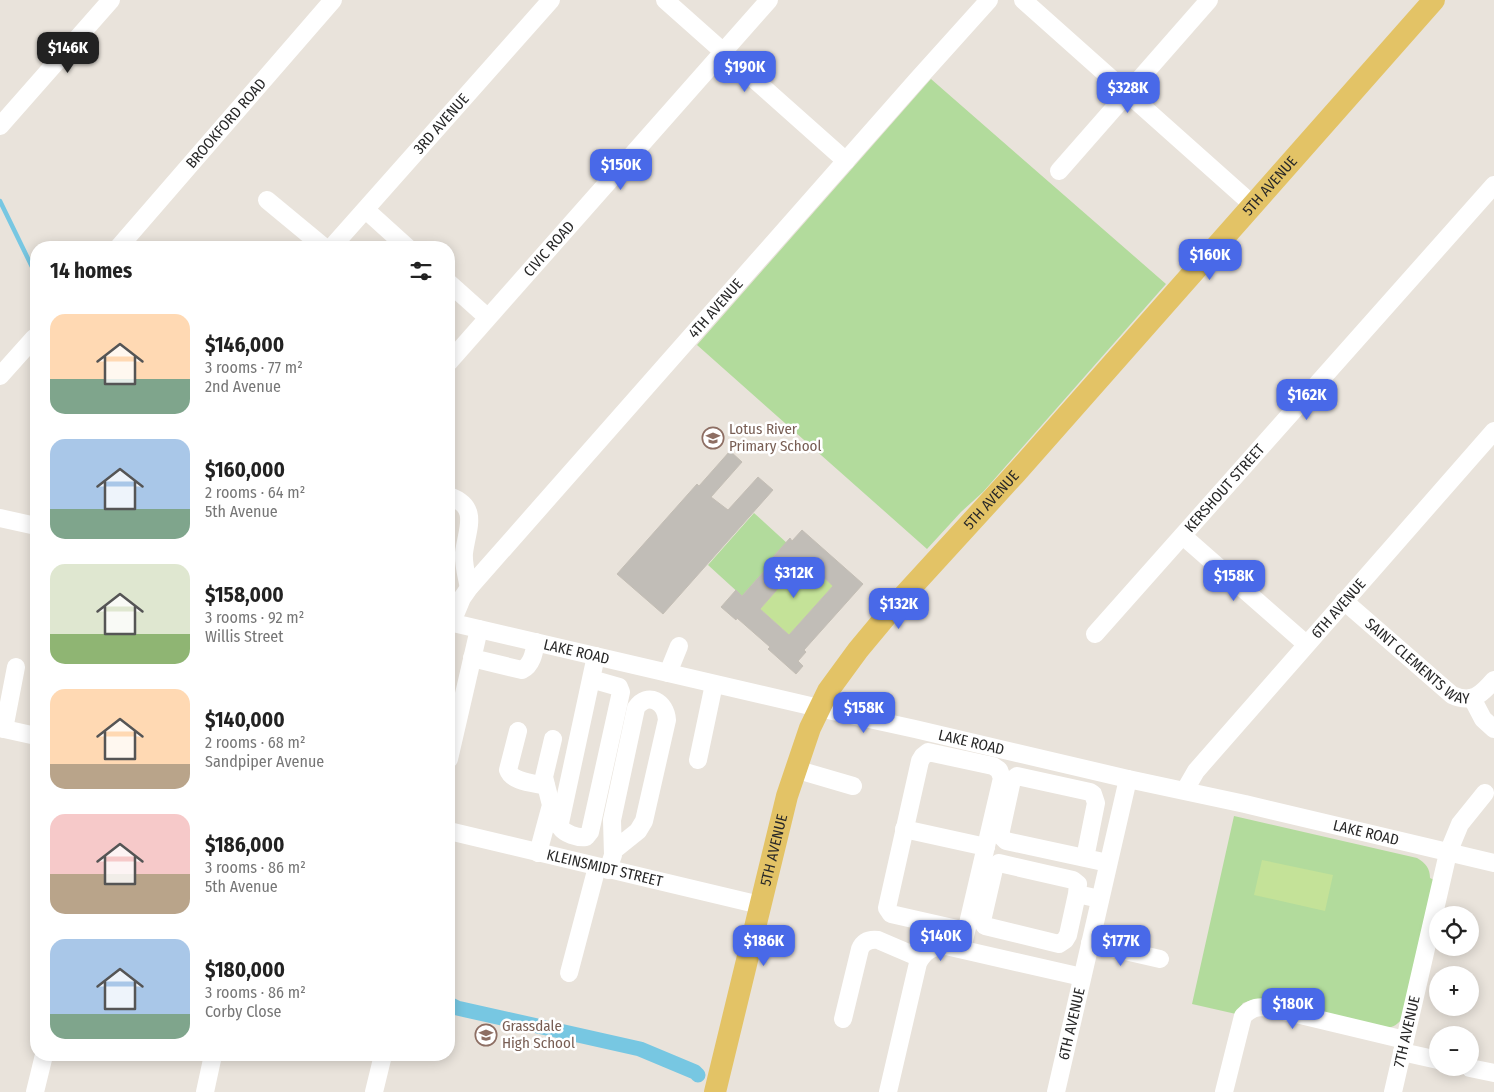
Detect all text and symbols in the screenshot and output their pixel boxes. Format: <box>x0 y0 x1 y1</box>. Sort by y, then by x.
pin: $146K <box>33 32 103 74</box>
text: $146K <box>48 38 88 57</box>
pin: $190K <box>710 51 780 93</box>
text: $190K <box>725 57 765 76</box>
pin: $328K <box>1093 72 1163 114</box>
street label: BROOKFORD ROAD <box>182 75 270 172</box>
text: $328K <box>1108 78 1148 97</box>
street label: 3RD AVENUE <box>410 90 473 158</box>
pin: $150K <box>586 148 656 191</box>
street label: 5TH AVENUE <box>1239 152 1301 219</box>
text: $150K <box>601 155 641 174</box>
street label: CIVIC ROAD <box>520 217 578 280</box>
pin: $160K <box>1175 238 1245 281</box>
text: $160K <box>1190 245 1230 264</box>
icon: filters <box>407 257 435 285</box>
text: 14 homes <box>50 258 132 284</box>
street label: 4TH AVENUE <box>685 275 747 342</box>
text: $146,000 <box>205 332 284 358</box>
icon: home <box>90 334 150 394</box>
text: 3 rooms · 77 m² <box>205 358 303 377</box>
text: 2nd Avenue <box>205 377 281 396</box>
pin: $162K <box>1272 378 1342 421</box>
text: $162K <box>1287 385 1327 404</box>
place label: Lotus River Primary School <box>729 420 821 455</box>
school or university icon: Lotus River Primary School <box>701 426 725 450</box>
street label: KERSHOUT STREET <box>1181 440 1268 536</box>
text: $160,000 <box>205 457 285 483</box>
icon: home <box>90 459 150 519</box>
street label: 5TH AVENUE <box>960 467 1023 533</box>
text: 2 rooms · 64 m² <box>205 483 305 502</box>
text: 5th Avenue <box>205 502 278 521</box>
pin: $312K <box>759 556 829 599</box>
pin: $158K <box>1199 560 1269 602</box>
text: $312K <box>775 563 813 582</box>
text: $158K <box>1214 566 1254 585</box>
street label: 6TH AVENUE <box>1307 575 1369 642</box>
text: $158,000 <box>205 582 284 608</box>
icon: home <box>90 584 150 644</box>
pin: $132K <box>864 588 934 630</box>
text: $132K <box>880 594 918 613</box>
text: 3 rooms · 92 m² <box>205 608 304 627</box>
street label: SAINT CLEMENTS WAY <box>1361 614 1470 708</box>
text: Willis Street <box>205 627 283 646</box>
street label: LAKE ROAD <box>542 635 611 668</box>
pin: $158K <box>829 692 899 734</box>
text: $158K <box>844 698 884 717</box>
text: $140,000 <box>205 707 285 733</box>
icon: home <box>90 709 150 769</box>
street label: LAKE ROAD <box>937 726 1006 759</box>
text: 2 rooms · 68 m² <box>205 733 306 752</box>
text: Sandpiper Avenue <box>205 752 324 771</box>
street label: 5TH AVENUE <box>756 812 791 888</box>
street label: LAKE ROAD <box>1331 816 1401 849</box>
text: $186,000 <box>205 832 285 858</box>
icon: home <box>90 834 150 894</box>
street label: KLEINSMIDT STREET <box>545 846 664 891</box>
text: 3 rooms · 86 m² <box>205 858 306 877</box>
text: 5th Avenue <box>205 877 278 896</box>
map controls <box>1429 906 1479 1076</box>
button: locate <box>1429 906 1479 956</box>
pin: $140K <box>906 920 976 962</box>
pin: $186K <box>729 924 799 967</box>
pin: $177K <box>1086 924 1156 967</box>
text: $140K <box>921 926 961 945</box>
text: $186K <box>744 931 784 950</box>
text: $177K <box>1102 931 1140 950</box>
text: $180,000 <box>205 957 285 983</box>
icon: home <box>90 959 150 1019</box>
button: + <box>1429 966 1479 1016</box>
text: 3 rooms · 86 m² <box>205 983 306 1002</box>
street label: 6TH AVENUE <box>1055 986 1089 1062</box>
pin: $180K <box>1258 988 1328 1030</box>
text: $180K <box>1273 994 1313 1013</box>
street label: 7TH AVENUE <box>1390 994 1424 1069</box>
text: Corby Close <box>205 1002 281 1021</box>
place label: Grassdale High School <box>502 1017 575 1052</box>
school or university icon: Grassdale High School <box>474 1023 498 1047</box>
button: − <box>1429 1026 1479 1076</box>

